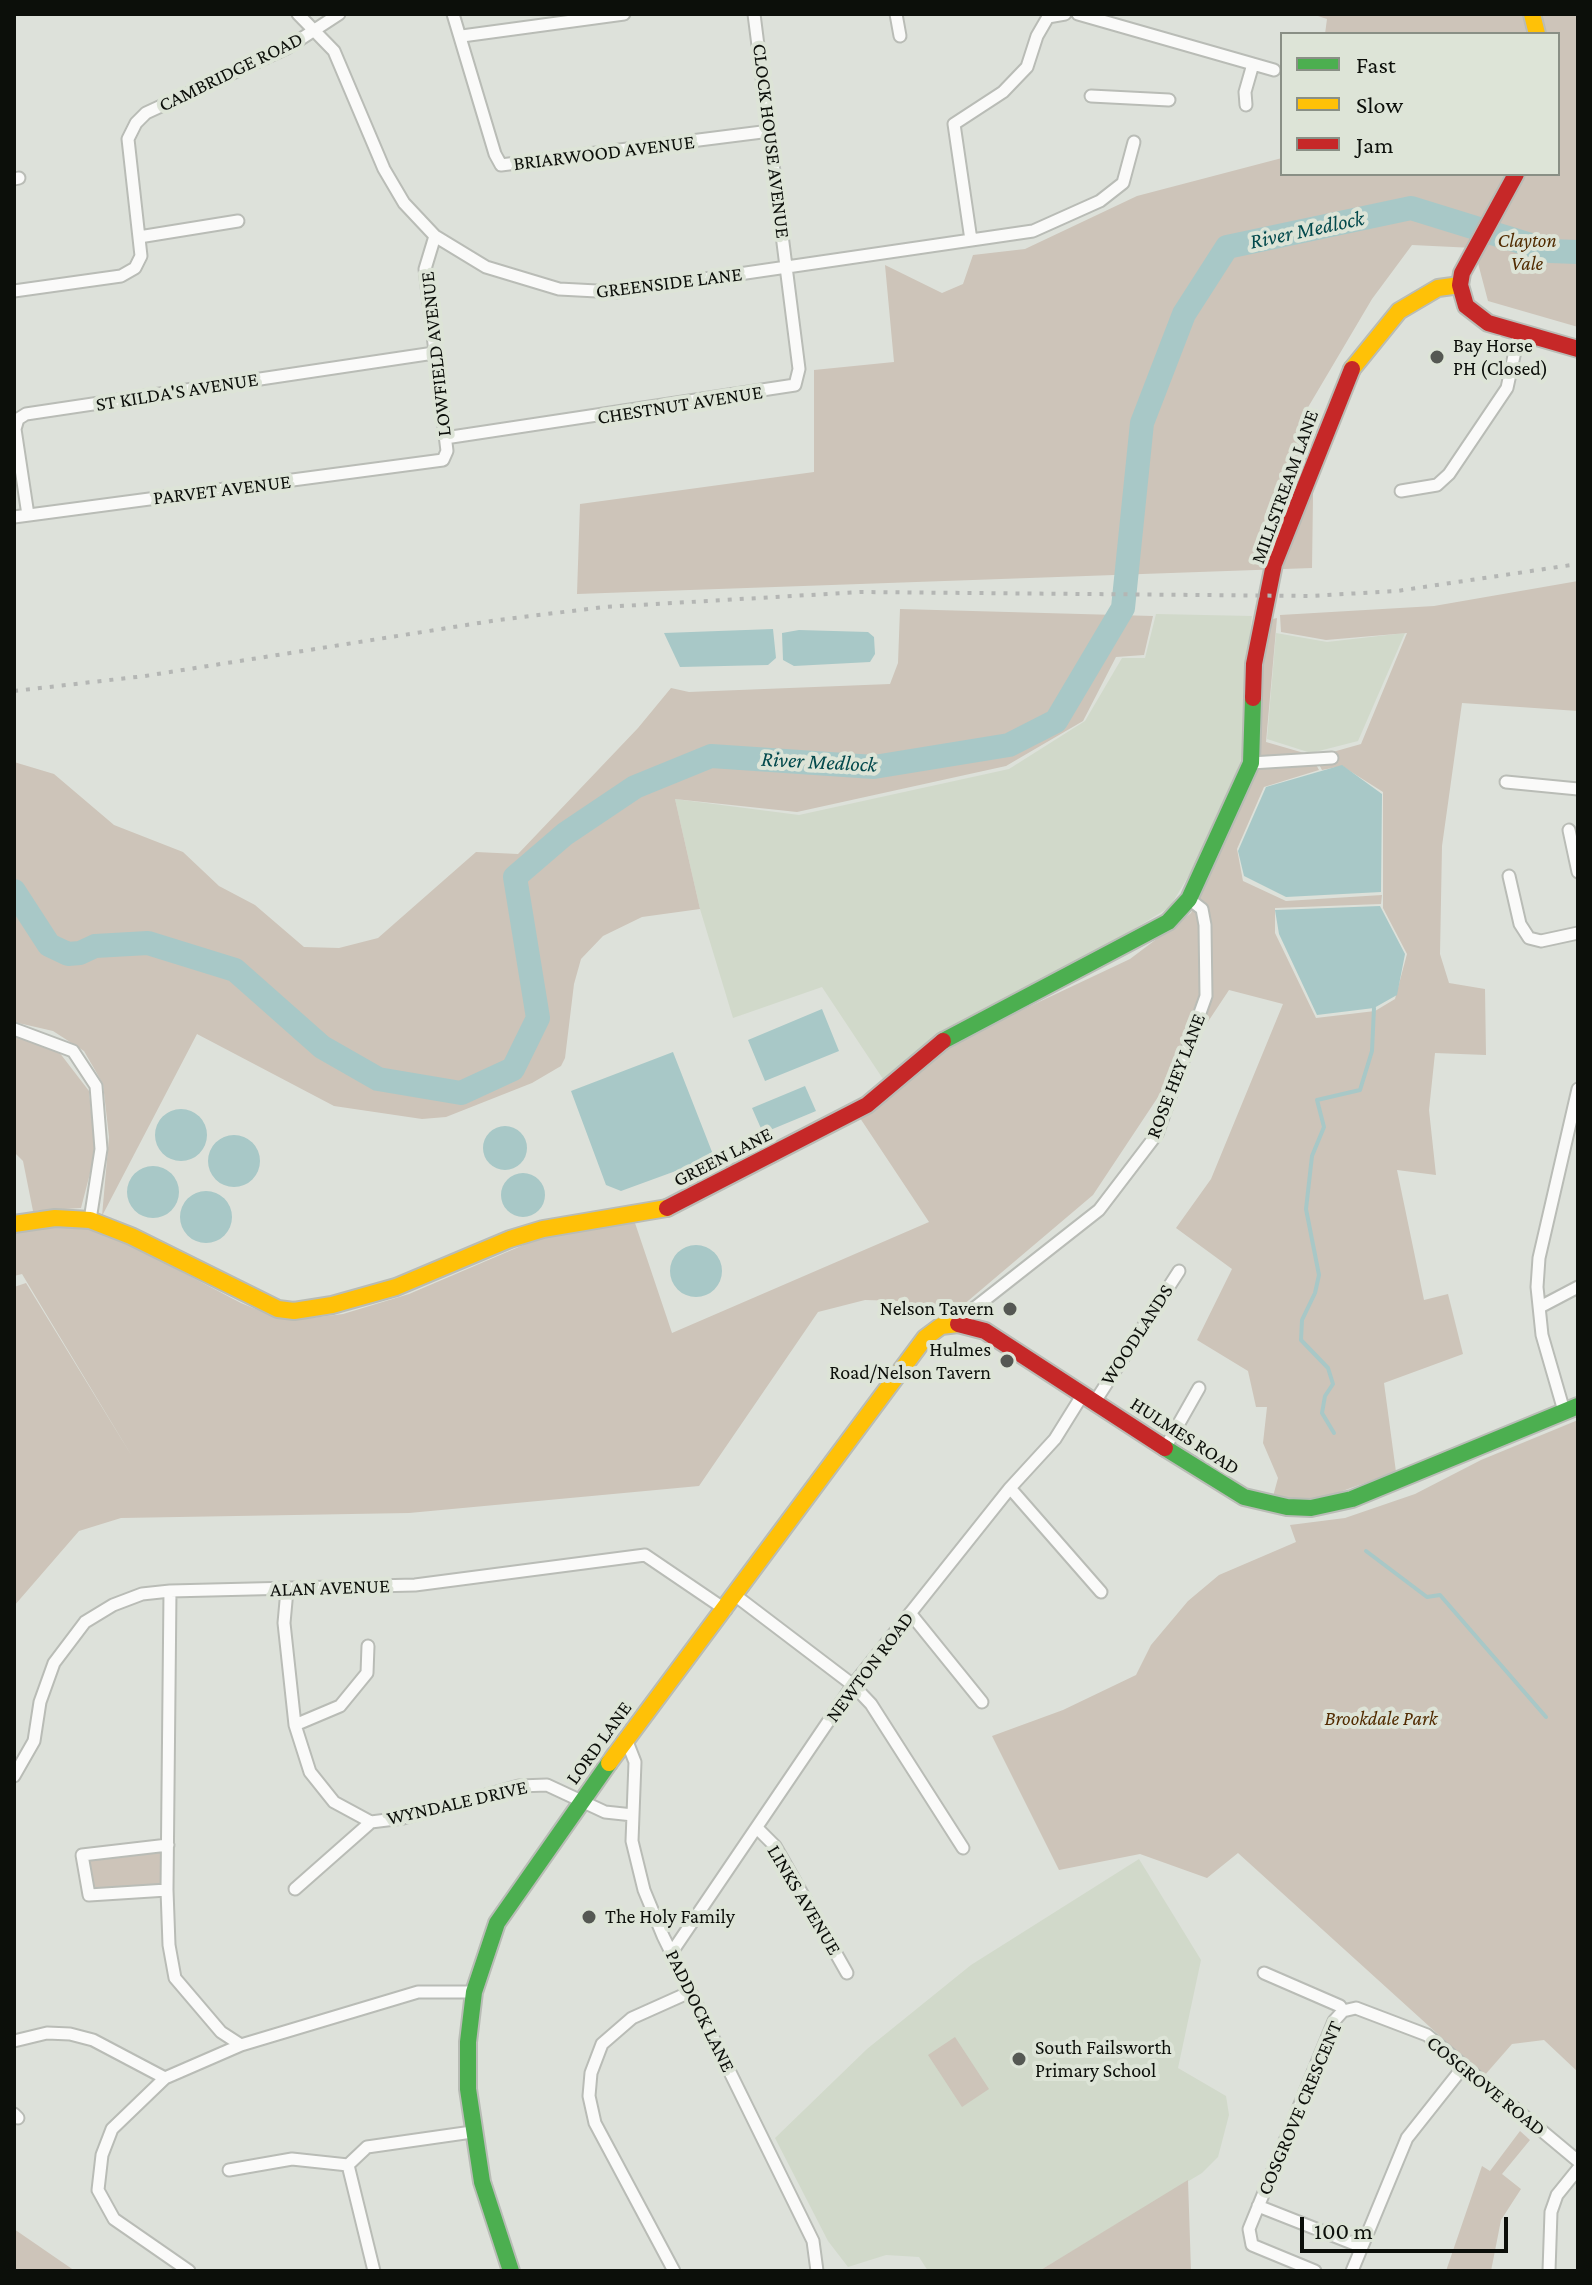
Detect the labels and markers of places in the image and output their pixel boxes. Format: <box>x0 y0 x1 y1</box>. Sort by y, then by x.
place label: Bay Horse PH (Closed) <box>1453 334 1548 381</box>
marker: Bay Horse PH (Closed) <box>1428 348 1446 366</box>
place label: Nelson Tavern <box>880 1297 994 1321</box>
marker: Nelson Tavern <box>1001 1300 1019 1318</box>
place label: Hulmes Road/Nelson Tavern <box>829 1338 991 1385</box>
marker: Hulmes Road/Nelson Tavern <box>998 1352 1016 1370</box>
place label: The Holy Family <box>605 1905 735 1929</box>
marker: The Holy Family <box>580 1908 598 1926</box>
place label: South Failsworth Primary School <box>1035 2036 1172 2083</box>
marker: South Failsworth Primary School <box>1010 2050 1028 2068</box>

